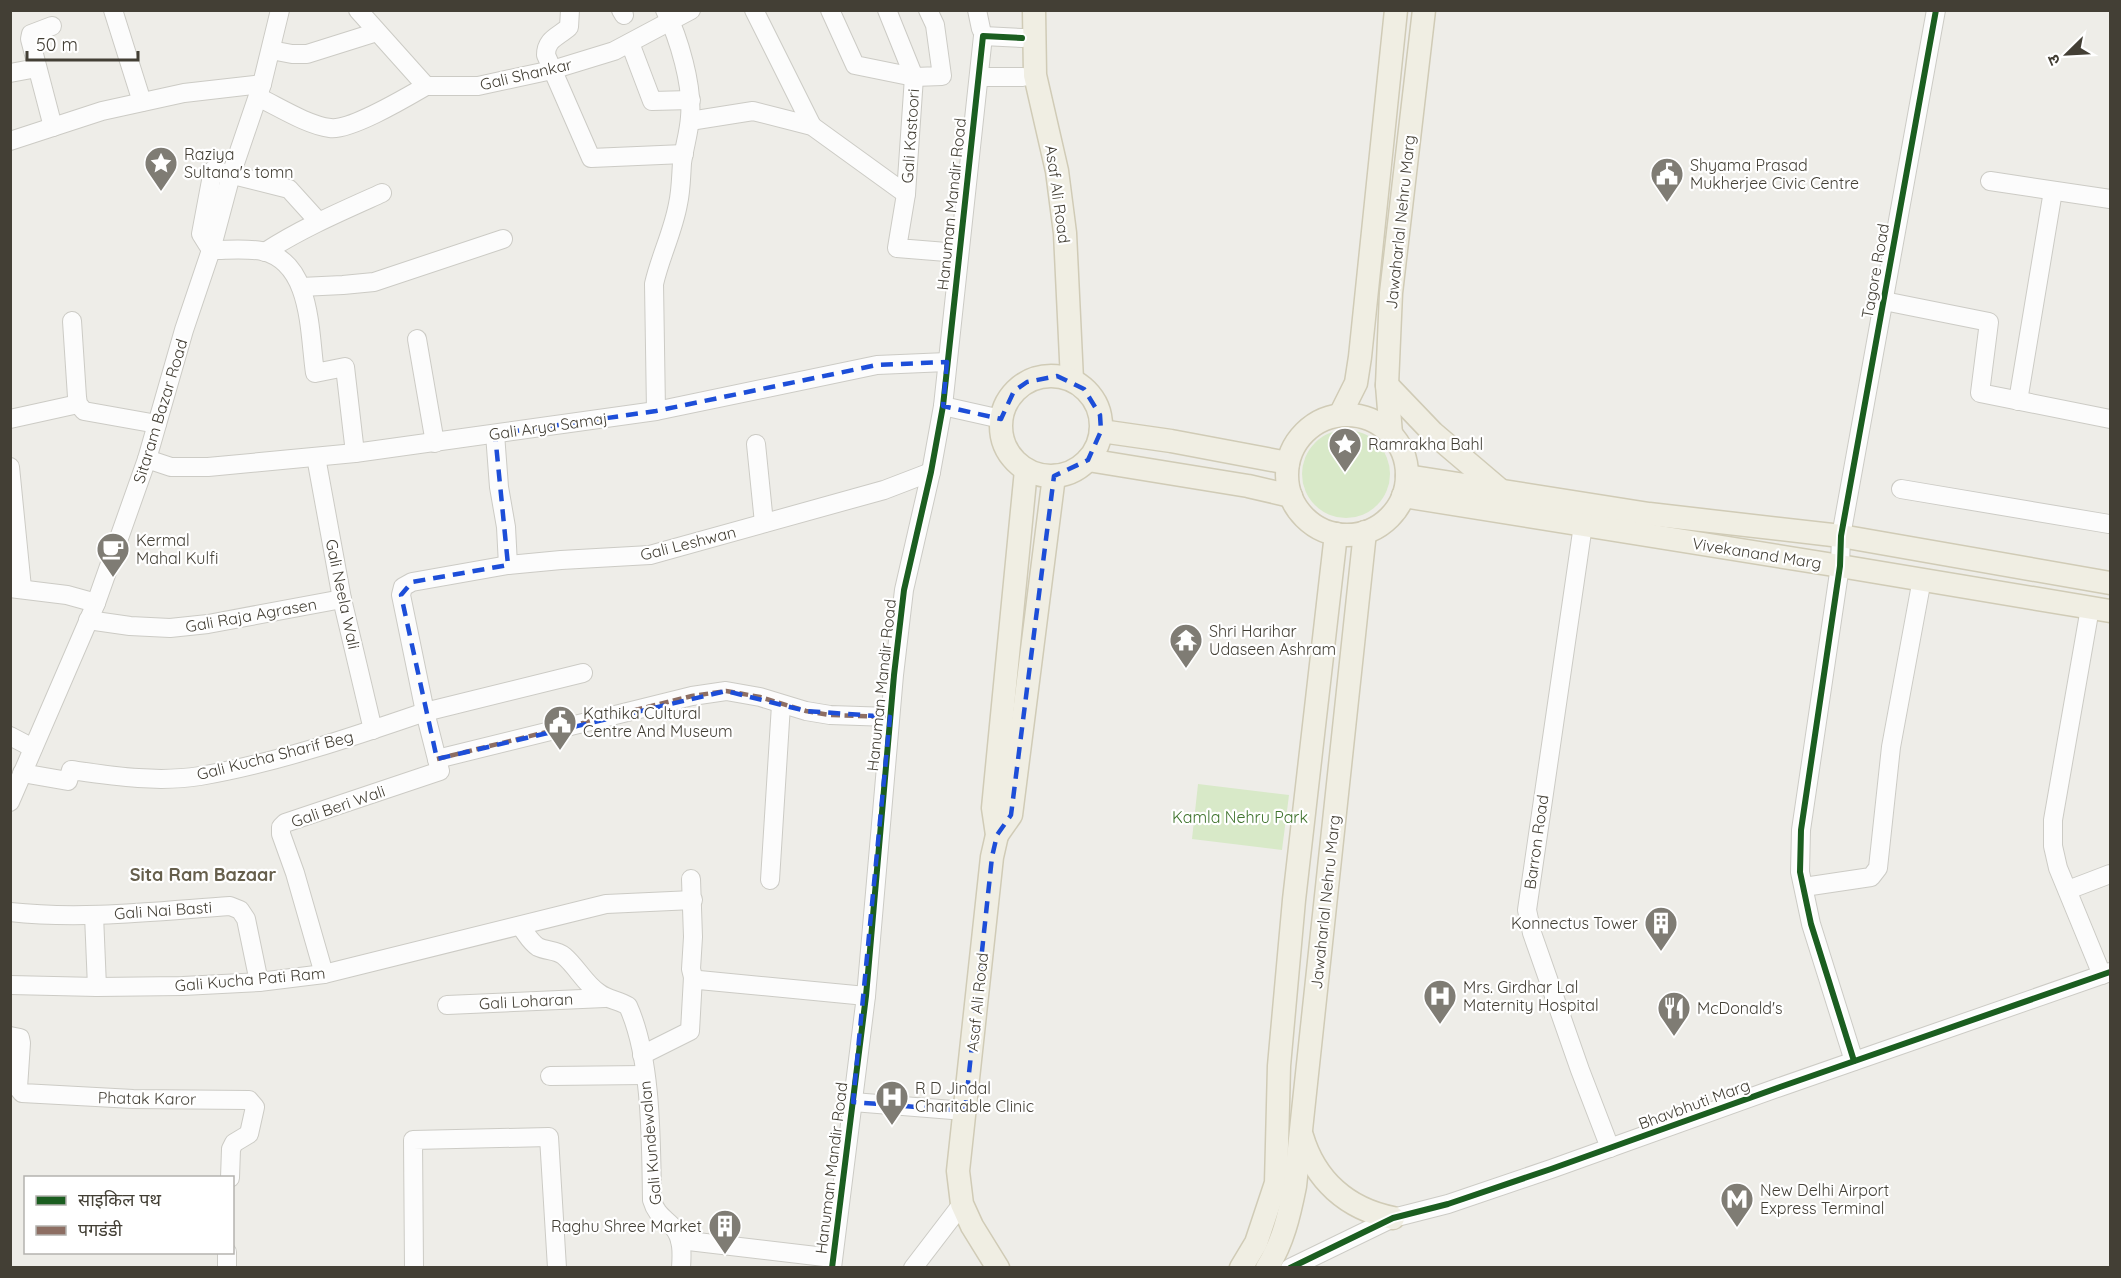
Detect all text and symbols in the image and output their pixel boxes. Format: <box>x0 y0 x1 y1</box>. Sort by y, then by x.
scale bar <box>27 24 138 62</box>
north arrow <box>2037 24 2097 84</box>
text: 50 m <box>36 33 78 56</box>
text: उ <box>2042 51 2064 68</box>
street label: Gali Shankar <box>478 54 574 94</box>
street label: Gali Kastoori <box>897 88 923 184</box>
street label: Hanuman Mandir Road <box>932 117 970 291</box>
street label: Jawaharlal Nehru Marg <box>1381 134 1419 310</box>
street label: Asaf Ali Road <box>1041 143 1075 245</box>
place label: Raziya Sultana's tomn <box>184 144 294 182</box>
place icon: Raziya Sultana's tomn <box>143 145 179 192</box>
place label: Shyama Prasad Mukherjee Civic Centre <box>1690 155 1859 193</box>
public building icon: Shyama Prasad Mukherjee Civic Centre <box>1649 156 1685 203</box>
street label: Tagore Road <box>1857 222 1893 320</box>
street label: Sitaram Bazar Road <box>129 336 191 486</box>
street label: Gali Arya Samaj <box>487 408 609 444</box>
place icon: Ramrakha Bahl <box>1327 426 1363 473</box>
place label: Ramrakha Bahl <box>1368 434 1483 454</box>
street label: Gali Leshwan <box>638 521 738 565</box>
place label: Kermal Mahal Kulfi <box>136 530 218 568</box>
cafe icon: Kermal Mahal Kulfi <box>95 531 131 578</box>
street label: Vivekanand Marg <box>1691 533 1823 573</box>
street label: Gali Neela Wali <box>322 537 364 651</box>
street label: Gali Raja Agrasen <box>184 594 318 636</box>
street label: Hanuman Mandir Road <box>862 598 900 772</box>
place label: Shri Harihar Udaseen Ashram <box>1209 621 1336 659</box>
temple icon: Shri Harihar Udaseen Ashram <box>1168 622 1204 669</box>
place label: Kathika Cultural Centre And Museum <box>583 703 733 741</box>
public building icon: Kathika Cultural Centre And Museum <box>542 704 578 751</box>
street label: Gali Kucha Sharif Beg <box>195 726 355 784</box>
street label: Gali Beri Wali <box>288 781 388 831</box>
street label: Barron Road <box>1519 794 1553 890</box>
park label: Kamla Nehru Park <box>1172 807 1308 827</box>
street label: Jawaharlal Nehru Marg <box>1306 814 1344 990</box>
district label: Sita Ram Bazaar <box>130 863 276 886</box>
street label: Gali Nai Basti <box>113 897 213 923</box>
building icon: Konnectus Tower <box>1643 905 1679 952</box>
place label: Konnectus Tower <box>1511 913 1638 933</box>
street label: Asaf Ali Road <box>962 952 992 1052</box>
street label: Gali Kucha Pati Ram <box>174 962 326 996</box>
place label: Mrs. Girdhar Lal Maternity Hospital <box>1463 977 1599 1015</box>
hospital icon: Mrs. Girdhar Lal Maternity Hospital <box>1422 978 1458 1025</box>
street label: Gali Loharan <box>478 989 574 1013</box>
restaurant icon: McDonald's <box>1656 990 1692 1037</box>
place label: McDonald's <box>1697 998 1783 1018</box>
street label: Bhavbhuti Marg <box>1635 1075 1753 1133</box>
place label: R D Jindal Charitable Clinic <box>915 1078 1034 1116</box>
hospital icon: R D Jindal Charitable Clinic <box>874 1079 910 1126</box>
street label: Gali Kundewalan <box>635 1080 665 1206</box>
street label: Hanuman Mandir Road <box>811 1081 851 1255</box>
street label: Phatak Karor <box>98 1087 196 1109</box>
legend <box>24 1176 234 1254</box>
place label: New Delhi Airport Express Terminal <box>1760 1180 1889 1218</box>
metro station icon: New Delhi Airport Express Terminal <box>1719 1181 1755 1228</box>
text: साइकिल पथ <box>78 1188 161 1211</box>
building icon: Raghu Shree Market <box>707 1208 743 1255</box>
place label: Raghu Shree Market <box>551 1216 702 1236</box>
text: पगडंडी <box>78 1218 123 1241</box>

